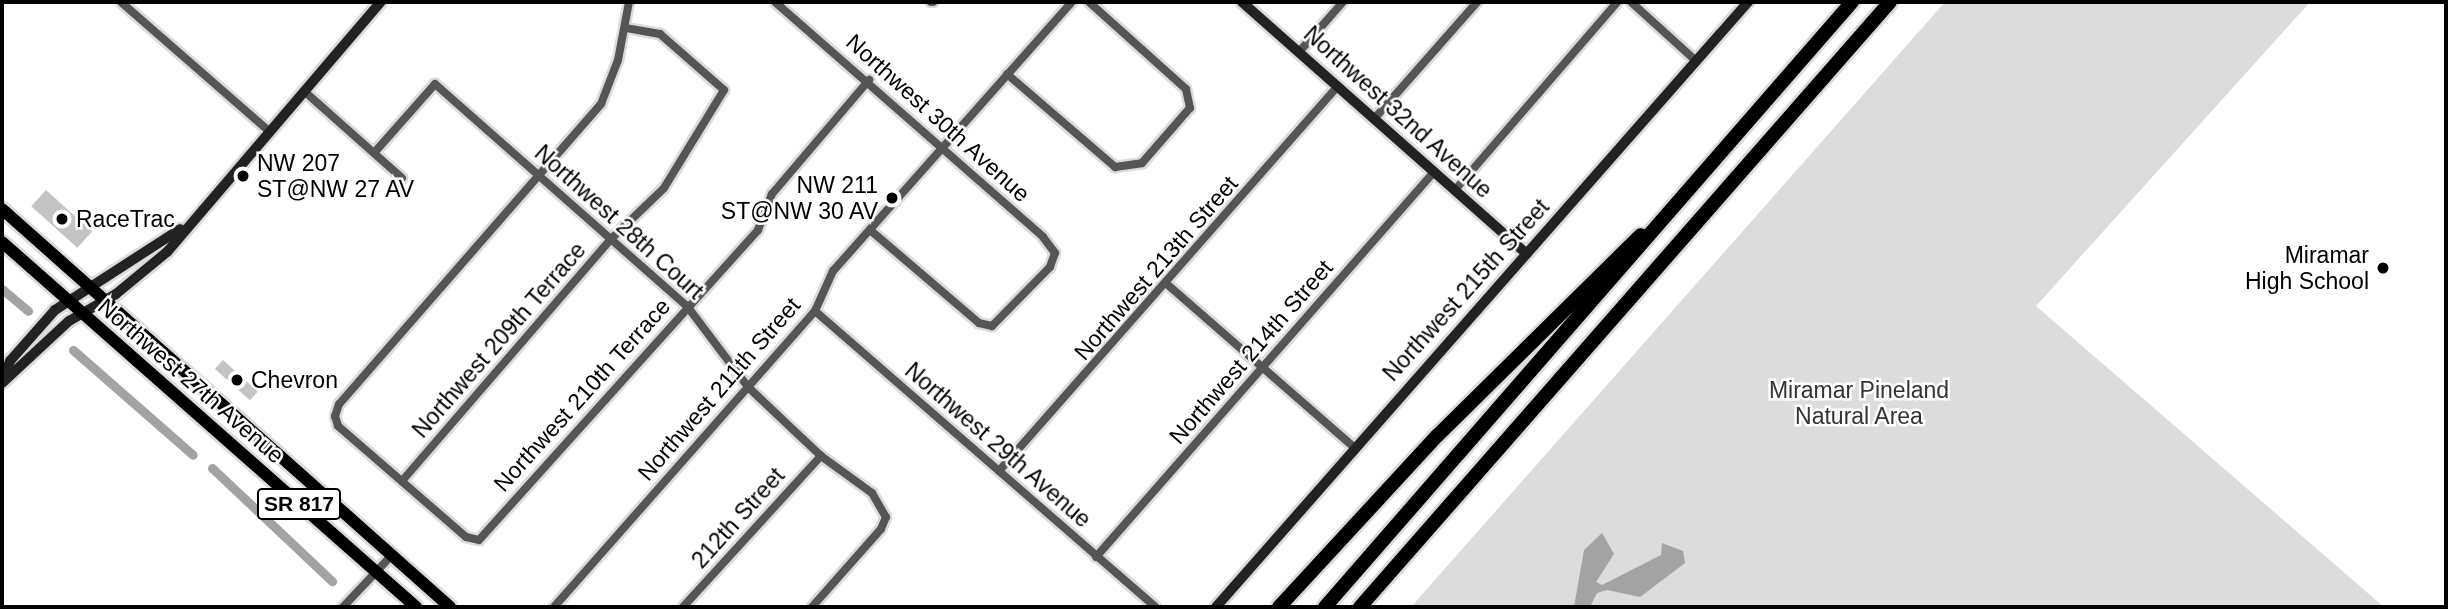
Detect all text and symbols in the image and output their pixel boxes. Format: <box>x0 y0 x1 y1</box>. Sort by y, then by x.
street label: Northwest 32nd Avenue <box>1298 20 1498 204</box>
street label: Northwest 30th Avenue <box>840 28 1036 208</box>
street label: Northwest 28th Court <box>529 139 709 305</box>
place label: NW 207 ST@NW 27 AV <box>257 149 415 203</box>
marker: NW 207 ST@NW 27 AV <box>235 168 251 184</box>
street label: Northwest 213th Street <box>1068 170 1244 366</box>
place label: NW 211 ST@NW 30 AV <box>720 171 878 225</box>
marker: NW 211 ST@NW 30 AV <box>884 190 900 206</box>
street label: Northwest 215th Street <box>1377 193 1555 387</box>
place label: RaceTrac <box>76 205 175 233</box>
marker: RaceTrac <box>54 211 70 227</box>
street label: Northwest 209th Terrace <box>406 236 592 444</box>
place label: Miramar High School <box>2245 241 2369 295</box>
street label: Northwest 214th Street <box>1163 254 1339 450</box>
marker: Miramar High School <box>2375 260 2391 276</box>
street label: Northwest 27th Avenue <box>92 292 290 470</box>
street label: Northwest 211th Street <box>632 292 806 486</box>
street label: Northwest 210th Terrace <box>488 293 676 497</box>
street label: Northwest 29th Avenue <box>899 356 1097 534</box>
place label: Chevron <box>251 366 338 394</box>
marker: Chevron <box>229 372 245 388</box>
park label: Miramar Pineland Natural Area <box>1769 376 1949 430</box>
street label: 212th Street <box>686 462 790 574</box>
road number: SR 817 <box>255 486 343 522</box>

